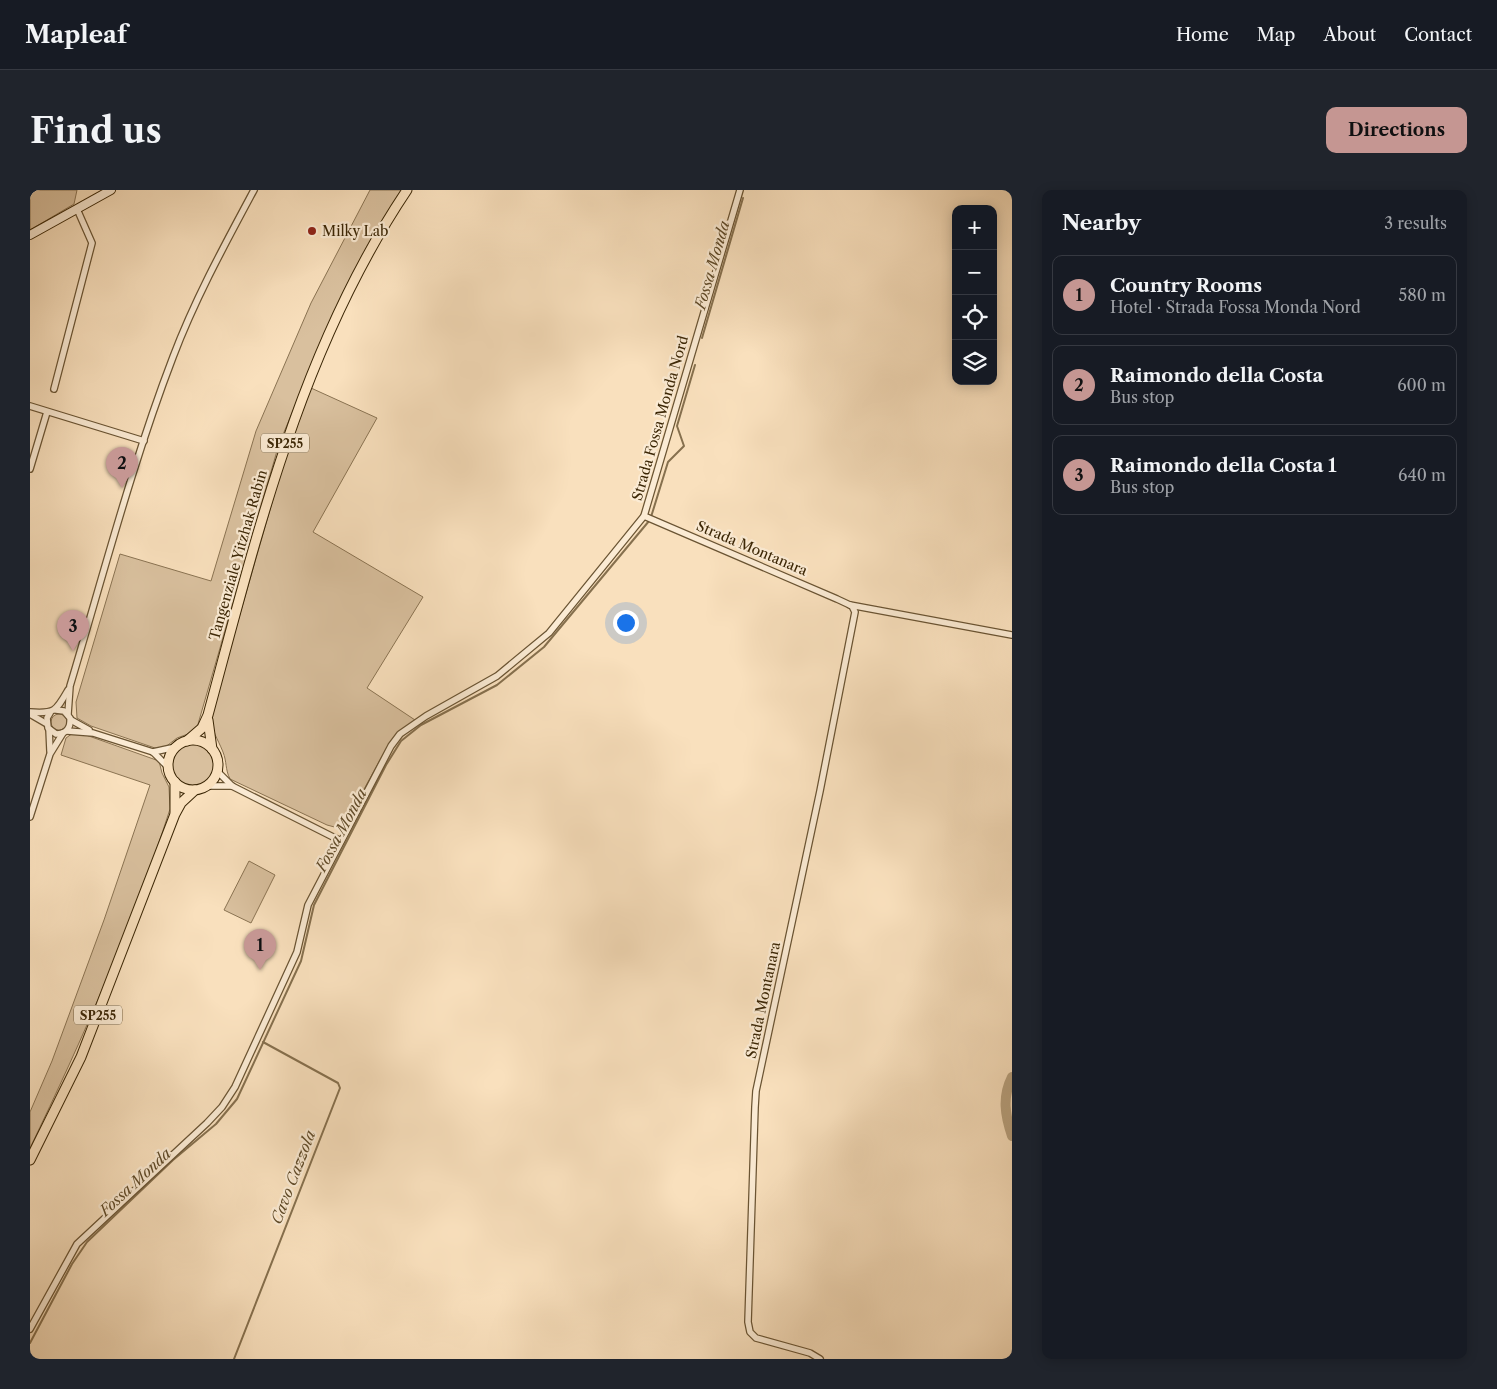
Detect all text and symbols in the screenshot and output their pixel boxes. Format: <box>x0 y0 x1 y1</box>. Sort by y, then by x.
text: Mapleaf <box>25 20 127 49</box>
text: Home <box>1176 24 1229 46</box>
text: Map <box>1257 24 1295 46</box>
text: About <box>1323 24 1376 46</box>
text: Contact <box>1404 24 1472 46</box>
button: Directions <box>1326 107 1467 153</box>
text: Find us <box>30 109 162 152</box>
map controls <box>952 205 997 385</box>
button: + <box>952 205 997 250</box>
text: Nearby <box>1062 210 1141 235</box>
text: 3 results <box>1384 213 1447 233</box>
water label: Fossa Monda <box>690 219 734 312</box>
place label: Milky Lab <box>322 222 389 240</box>
marker: Milky Lab <box>306 225 318 237</box>
button: − <box>952 250 997 295</box>
text: Country Rooms <box>1110 274 1262 297</box>
text: 1 <box>1075 285 1083 305</box>
text: 580 m <box>1399 285 1446 305</box>
button: locate <box>952 295 997 340</box>
text: Hotel · Strada Fossa Monda Nord <box>1110 297 1361 317</box>
street label: Strada Fossa Monda Nord <box>628 333 692 503</box>
button: layers <box>952 340 997 385</box>
text: Raimondo della Costa <box>1110 364 1324 387</box>
text: 2 <box>1074 375 1084 395</box>
text: 600 m <box>1397 375 1446 395</box>
text: Bus stop <box>1110 387 1174 407</box>
road number: SP255 <box>261 434 309 452</box>
pin: 2 <box>106 447 138 488</box>
text: Raimondo della Costa 1 <box>1110 454 1337 477</box>
text: 3 <box>1074 465 1084 485</box>
text: 640 m <box>1398 465 1446 485</box>
street label: Tangenziale Yitzhak Rabin <box>205 468 271 642</box>
text: Bus stop <box>1110 477 1174 497</box>
street label: Strada Montanara <box>694 516 811 580</box>
pin: 3 <box>57 610 89 651</box>
your location <box>613 610 639 636</box>
water label: Fossa Monda <box>311 785 371 876</box>
pin: 1 <box>244 929 276 970</box>
street label: Strada Montanara <box>742 939 784 1060</box>
road number: SP255 <box>74 1006 122 1024</box>
water label: Cavo Cazzola <box>266 1128 320 1226</box>
water label: Fossa Monda <box>94 1144 175 1221</box>

